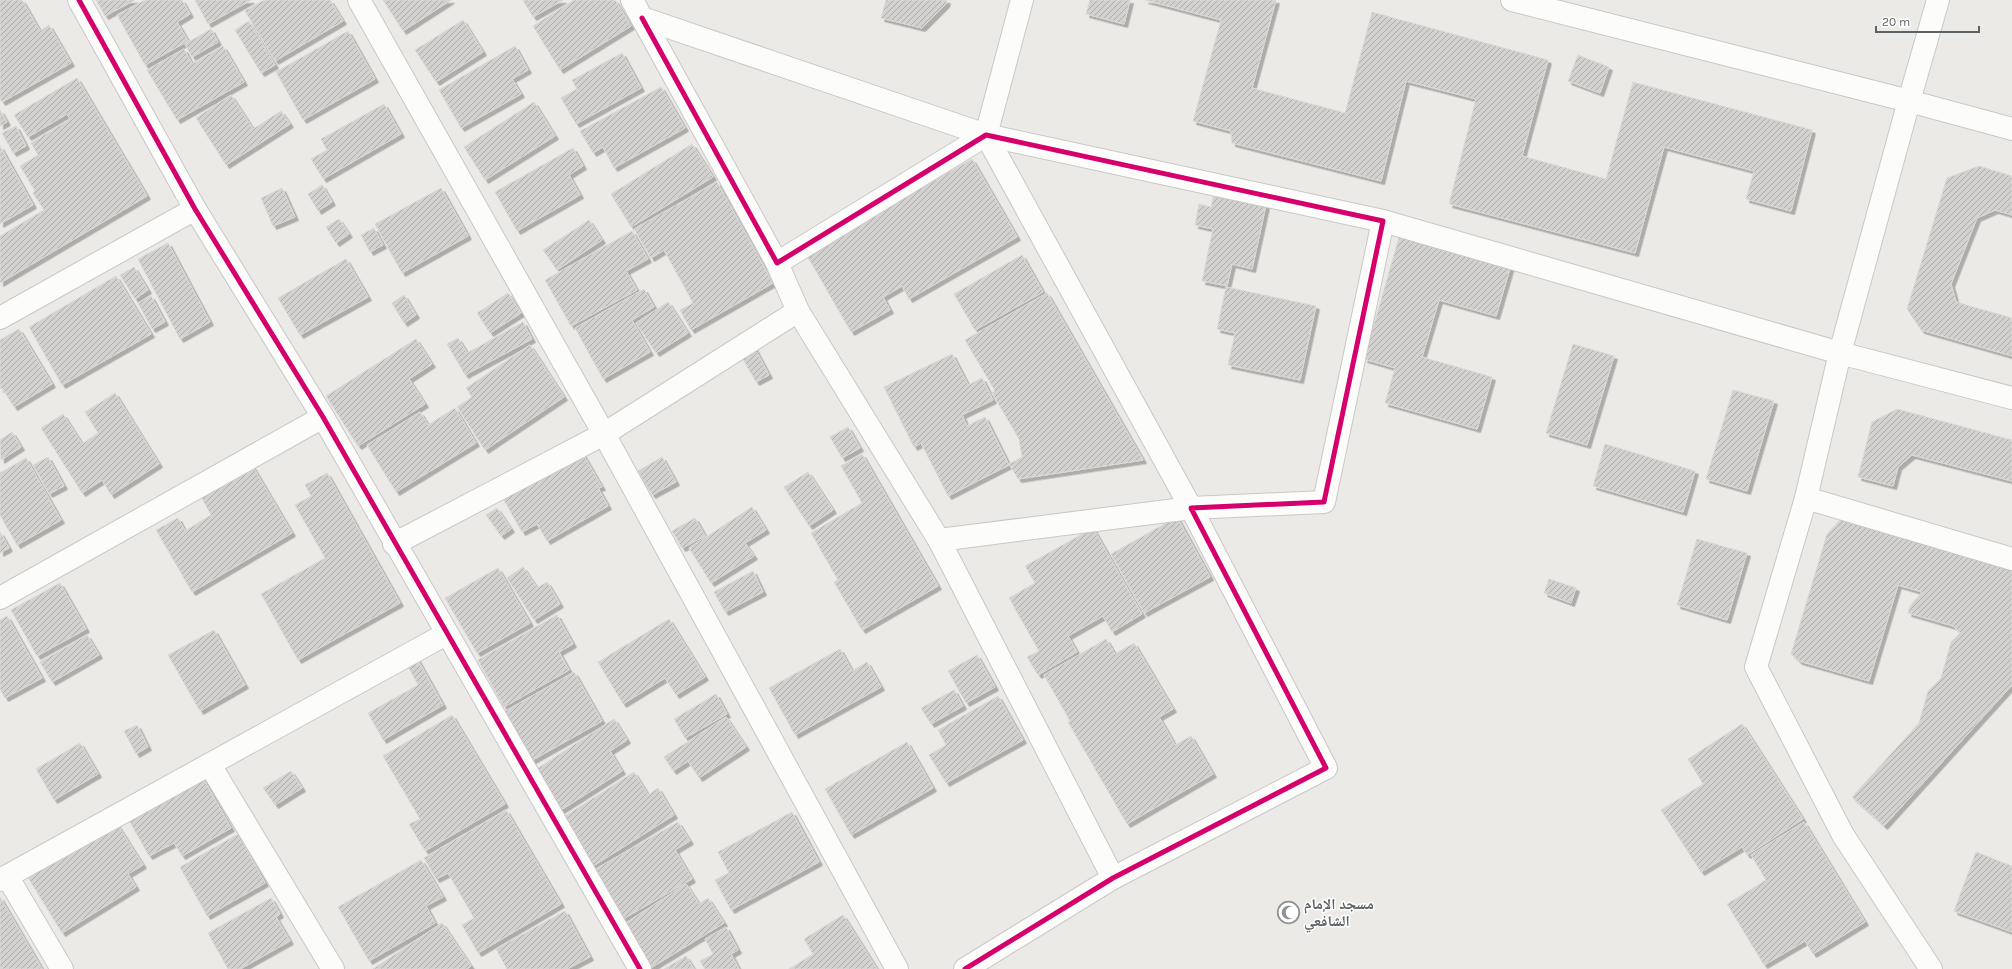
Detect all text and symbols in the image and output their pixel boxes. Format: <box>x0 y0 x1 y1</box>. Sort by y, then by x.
scale bar <box>1876 8 1979 34</box>
text: 20 m <box>1882 15 1910 29</box>
place label: مسجد الإمام الشافعي <box>1304 895 1374 933</box>
mosque icon: مسجد الإمام الشافعي <box>1276 900 1302 926</box>

